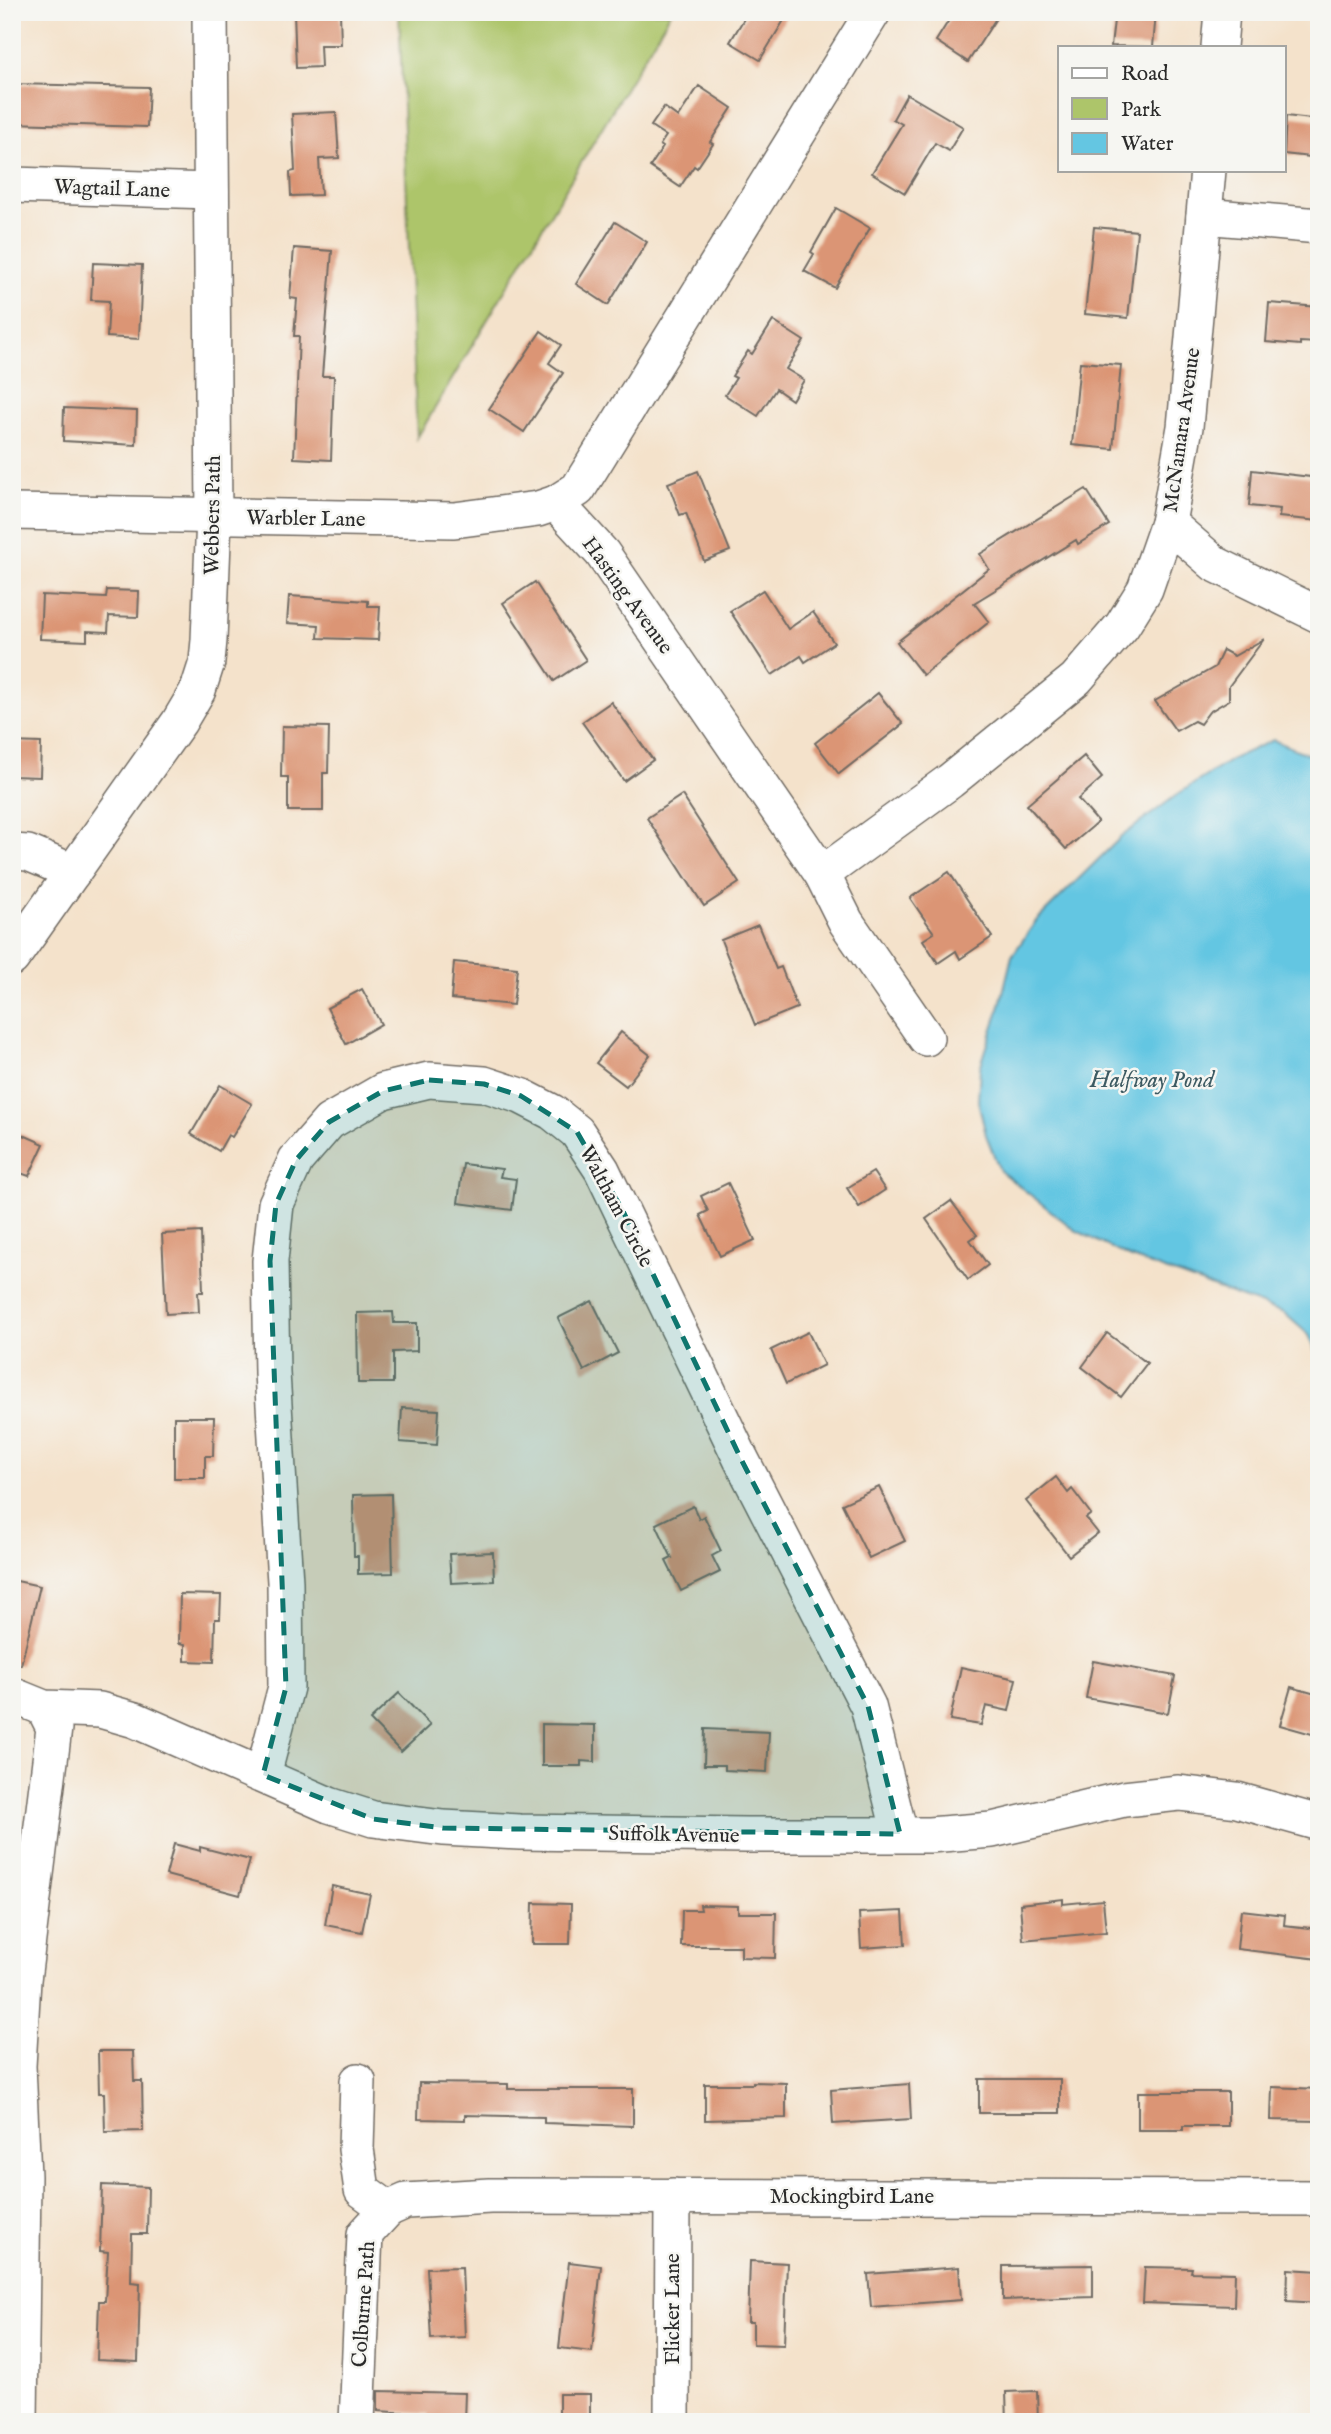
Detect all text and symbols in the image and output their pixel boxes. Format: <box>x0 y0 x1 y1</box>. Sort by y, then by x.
legend <box>1058 46 1286 172</box>
text: Road <box>1121 61 1169 88</box>
text: Park <box>1121 97 1162 124</box>
text: Water <box>1121 131 1174 158</box>
street label: Wagtail Lane <box>53 174 171 205</box>
street label: McNamara Avenue <box>1158 346 1207 514</box>
street label: Webbers Path <box>199 455 228 575</box>
street label: Warbler Lane <box>246 505 366 534</box>
street label: Hasting Avenue <box>575 532 679 660</box>
water label: Halfway Pond <box>1089 1066 1216 1095</box>
street label: Waltham Circle <box>572 1141 659 1273</box>
street label: Suffolk Avenue <box>608 1821 740 1850</box>
street label: Mockingbird Lane <box>770 2184 935 2211</box>
street label: Colburne Path <box>347 2240 382 2368</box>
street label: Flicker Lane <box>660 2253 687 2365</box>

